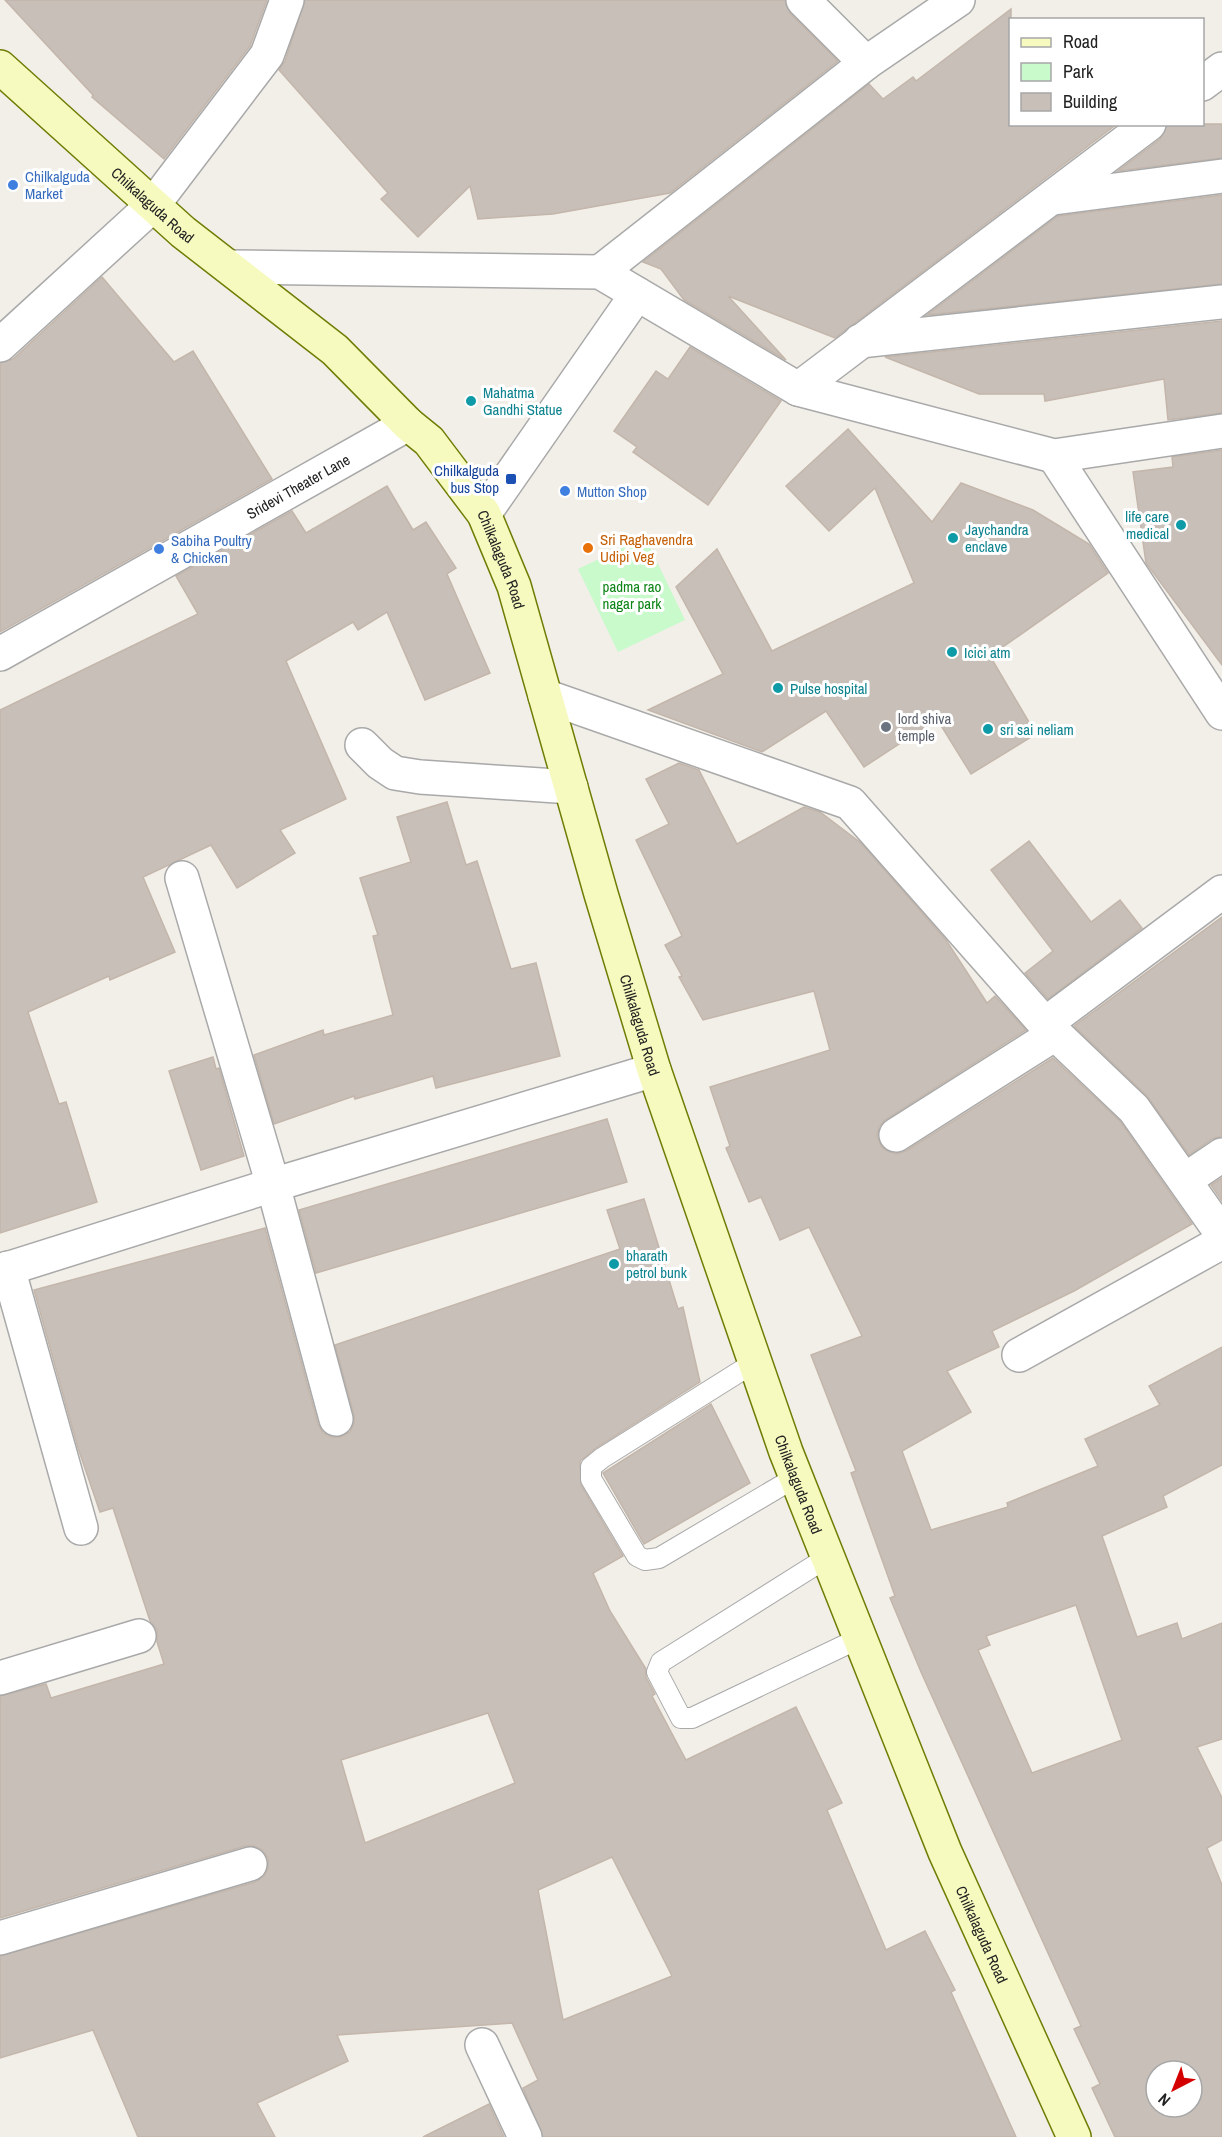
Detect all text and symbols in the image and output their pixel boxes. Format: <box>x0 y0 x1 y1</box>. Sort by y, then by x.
legend <box>1009 18 1204 126</box>
text: Road <box>1063 29 1098 54</box>
text: Park <box>1063 59 1094 84</box>
text: Building <box>1063 89 1118 114</box>
street label: Chilkalaguda Road <box>107 162 199 248</box>
place label: Chilkalguda Market <box>25 166 90 204</box>
marker: Chilkalguda Market <box>6 178 20 192</box>
place label: Mahatma Gandhi Statue <box>483 382 562 420</box>
marker: Mahatma Gandhi Statue <box>464 394 478 408</box>
street label: Sridevi Theater Lane <box>242 448 354 524</box>
place label: Chilkalguda bus Stop <box>434 460 499 498</box>
marker: Chilkalguda bus Stop <box>504 472 518 486</box>
place label: Mutton Shop <box>577 481 647 502</box>
marker: Mutton Shop <box>558 484 572 498</box>
place label: life care medical <box>1125 506 1169 544</box>
street label: Chilkalaguda Road <box>473 507 530 611</box>
marker: life care medical <box>1174 518 1188 532</box>
place label: Jaychandra enclave <box>965 519 1029 557</box>
place label: Sri Raghavendra Udipi Veg <box>600 529 693 567</box>
place label: Sabiha Poultry & Chicken <box>171 530 253 568</box>
marker: Jaychandra enclave <box>946 531 960 545</box>
marker: Sri Raghavendra Udipi Veg <box>581 541 595 555</box>
marker: Sabiha Poultry & Chicken <box>152 542 166 556</box>
park label: padma rao nagar park <box>603 576 662 614</box>
place label: Icici atm <box>964 642 1011 663</box>
marker: Icici atm <box>945 645 959 659</box>
place label: Pulse hospital <box>790 678 867 699</box>
marker: Pulse hospital <box>771 681 785 695</box>
place label: lord shiva temple <box>898 708 951 746</box>
place label: sri sai neliam <box>1000 719 1074 740</box>
marker: lord shiva temple <box>879 720 893 734</box>
marker: sri sai neliam <box>981 722 995 736</box>
street label: Chilkalaguda Road <box>615 972 666 1078</box>
place label: bharath petrol bunk <box>626 1245 688 1283</box>
marker: bharath petrol bunk <box>607 1257 621 1271</box>
street label: Chilkalaguda Road <box>770 1432 828 1537</box>
street label: Chilkalaguda Road <box>951 1882 1013 1986</box>
north arrow <box>1144 2059 1204 2119</box>
text: N <box>1153 2089 1175 2111</box>

